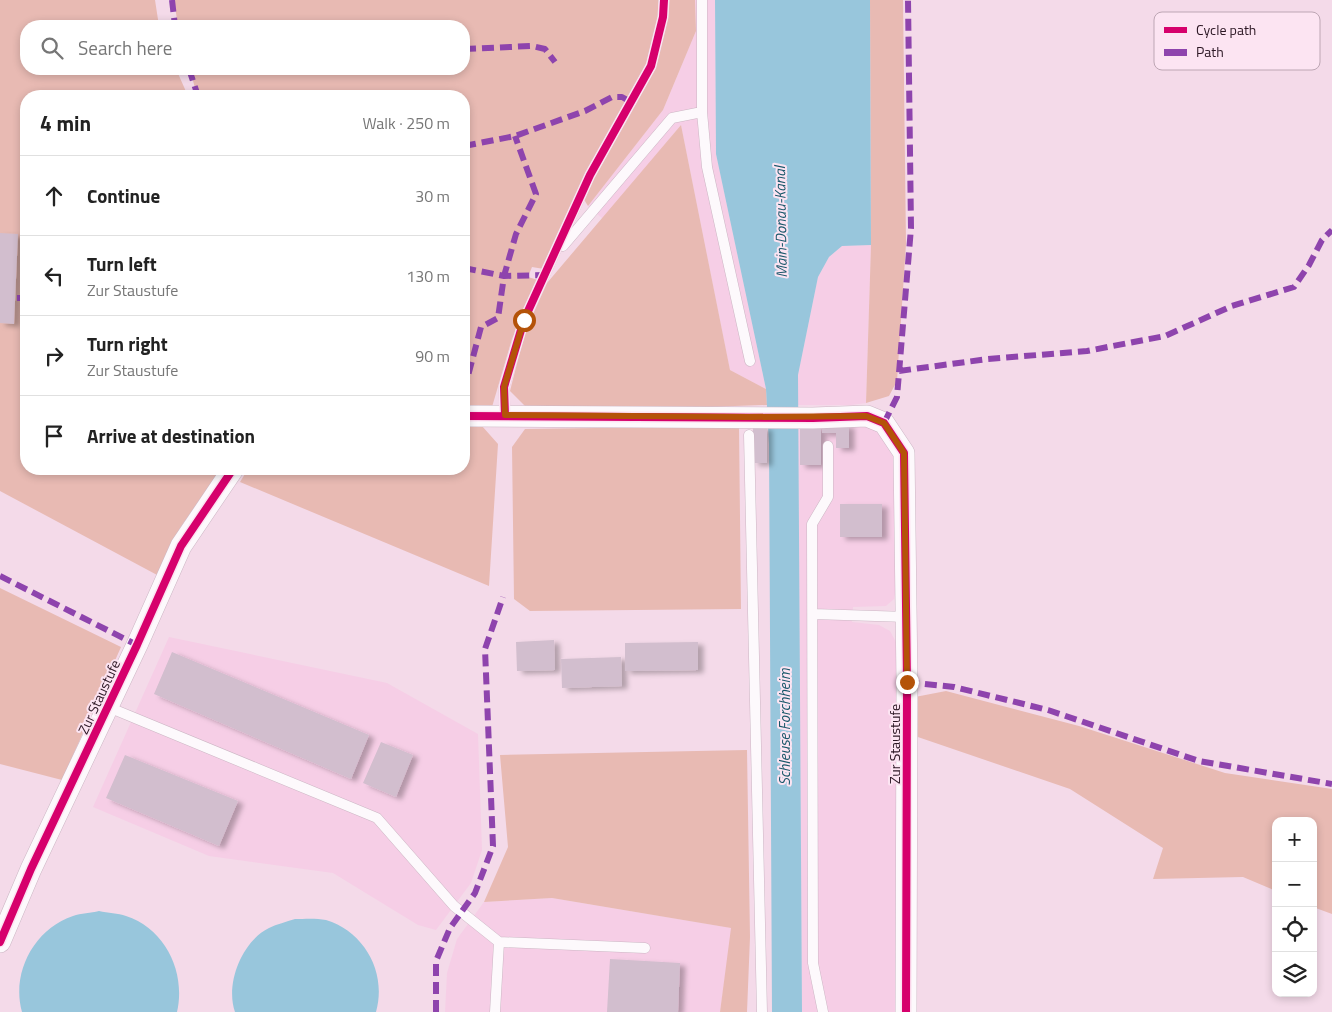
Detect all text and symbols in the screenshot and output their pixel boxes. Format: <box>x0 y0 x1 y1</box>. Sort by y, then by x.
legend <box>1154 12 1320 70</box>
text: Cycle path <box>1196 19 1256 40</box>
search box <box>20 20 470 75</box>
text: Search here <box>78 33 172 62</box>
icon: search <box>38 34 66 62</box>
text: Path <box>1196 41 1224 62</box>
text: 4 min <box>40 107 91 139</box>
text: Walk · 250 m <box>362 111 450 135</box>
water label: Main-Donau-Kanal <box>768 164 793 278</box>
text: Continue <box>87 181 160 210</box>
icon: ahead <box>40 182 68 210</box>
text: 30 m <box>415 184 450 208</box>
text: Turn left <box>87 249 157 278</box>
icon: left <box>40 262 68 290</box>
text: 130 m <box>406 264 450 288</box>
text: Zur Staustufe <box>87 278 178 302</box>
route start <box>513 309 536 332</box>
text: Turn right <box>87 329 168 358</box>
icon: right <box>40 342 68 370</box>
text: 90 m <box>415 344 450 368</box>
text: Zur Staustufe <box>87 358 178 382</box>
text: Arrive at destination <box>87 421 255 450</box>
icon: arrive <box>40 422 68 450</box>
street label: Zur Staustufe <box>72 656 125 737</box>
water label: Schleuse Forchheim <box>773 668 796 786</box>
route end <box>896 671 919 694</box>
street label: Zur Staustufe <box>884 704 905 784</box>
map controls <box>1272 817 1317 997</box>
button: + <box>1272 817 1317 862</box>
button: − <box>1272 862 1317 907</box>
button: locate <box>1272 907 1317 952</box>
button: layers <box>1272 952 1317 997</box>

